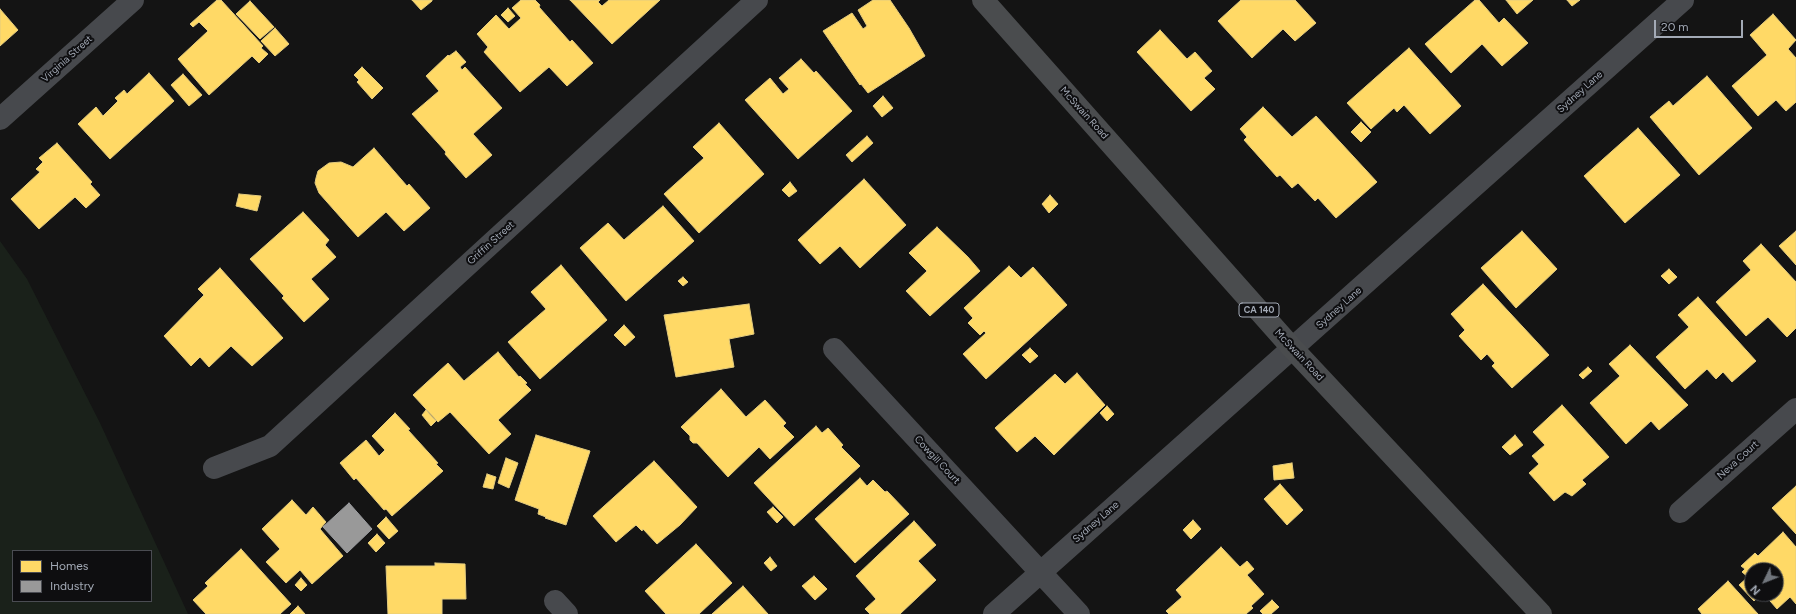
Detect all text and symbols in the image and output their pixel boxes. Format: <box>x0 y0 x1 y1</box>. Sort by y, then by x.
scale bar <box>1656 12 1745 38</box>
text: 20 m <box>1661 20 1689 34</box>
street label: Virginia Street <box>39 33 95 85</box>
street label: Sydney Lane <box>1555 68 1605 116</box>
street label: McSwain Road <box>1057 84 1111 142</box>
street label: Griffin Street <box>465 219 517 267</box>
street label: Sydney Lane <box>1314 284 1364 332</box>
road number: CA 140 <box>1239 303 1279 317</box>
street label: McSwain Road <box>1272 327 1326 383</box>
street label: Cowgill Court <box>912 433 962 487</box>
street label: Neva Court <box>1715 438 1761 482</box>
street label: Sydney Lane <box>1071 499 1121 545</box>
legend <box>12 550 152 602</box>
text: Homes <box>50 559 88 573</box>
north arrow <box>1744 562 1784 602</box>
text: Industry <box>50 579 94 593</box>
text: N <box>1748 582 1763 597</box>

